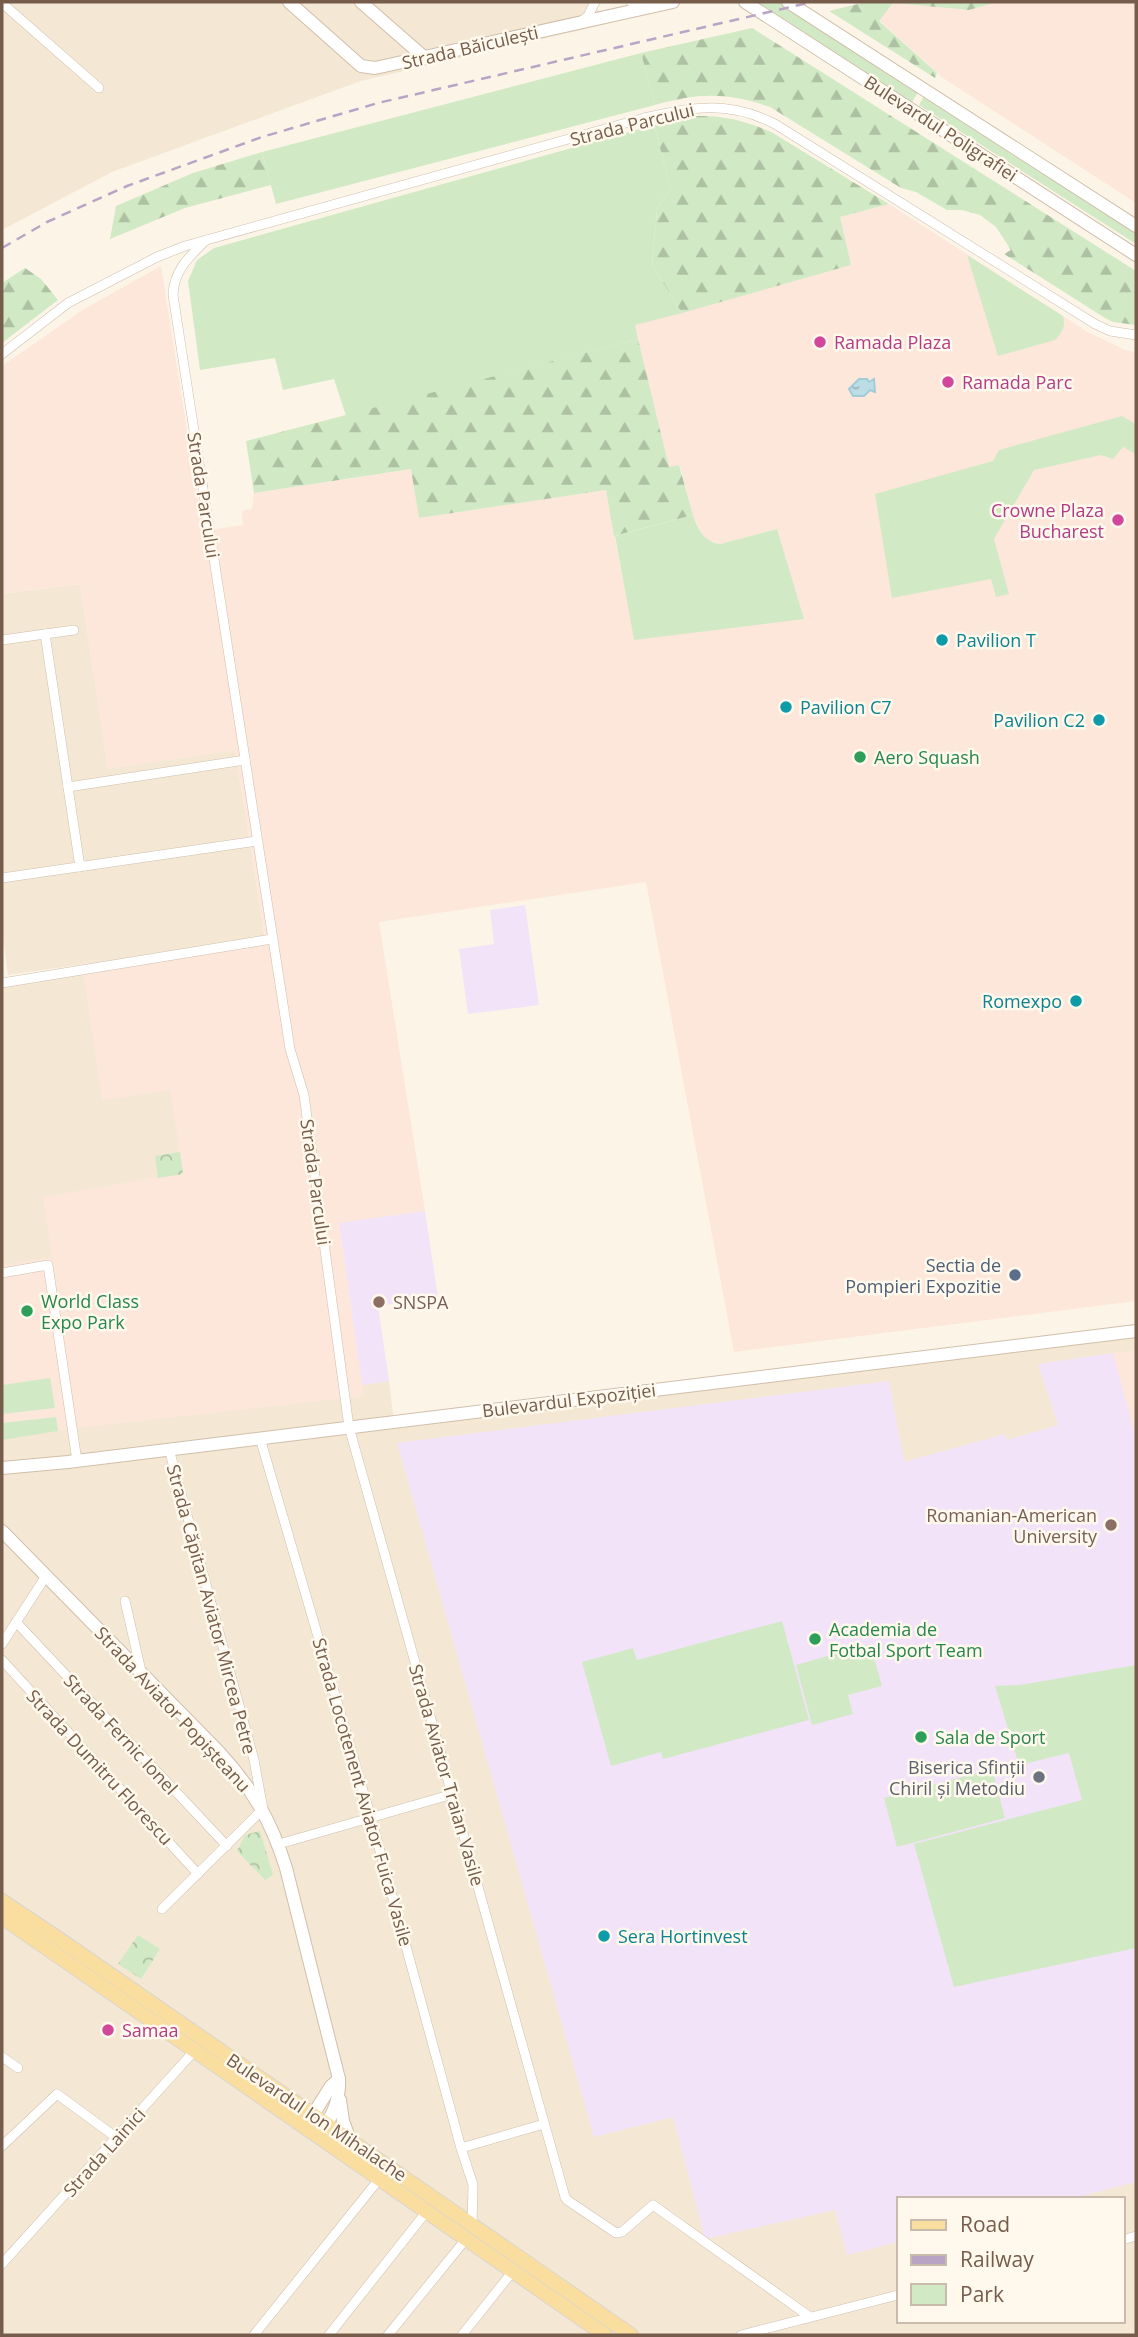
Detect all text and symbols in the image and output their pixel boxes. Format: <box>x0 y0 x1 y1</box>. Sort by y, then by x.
street label: Strada Băiculești <box>399 20 541 74</box>
street label: Bulevardul Poligrafiei <box>860 69 1022 187</box>
street label: Strada Parcului <box>567 97 697 151</box>
place label: Ramada Plaza <box>834 330 951 354</box>
marker: Ramada Plaza <box>812 334 828 350</box>
place label: Ramada Parc <box>962 370 1073 394</box>
marker: Ramada Parc <box>940 374 956 390</box>
street label: Strada Parcului <box>182 430 226 560</box>
place label: Crowne Plaza Bucharest <box>991 498 1104 543</box>
marker: Crowne Plaza Bucharest <box>1110 512 1126 528</box>
place label: Pavilion T <box>956 628 1036 652</box>
marker: Pavilion T <box>934 632 950 648</box>
place label: Pavilion C7 <box>800 695 892 719</box>
marker: Pavilion C7 <box>778 699 794 715</box>
place label: Pavilion C2 <box>993 708 1085 732</box>
marker: Pavilion C2 <box>1091 712 1107 728</box>
place label: Aero Squash <box>874 745 980 769</box>
marker: Aero Squash <box>852 749 868 765</box>
place label: Romexpo <box>982 989 1062 1013</box>
marker: Romexpo <box>1068 993 1084 1009</box>
street label: Strada Parcului <box>295 1117 337 1247</box>
place label: Sectia de Pompieri Expozitie <box>845 1253 1001 1298</box>
marker: Sectia de Pompieri Expozitie <box>1007 1267 1023 1283</box>
place label: World Class Expo Park <box>41 1289 139 1334</box>
place label: SNSPA <box>393 1290 449 1314</box>
marker: SNSPA <box>371 1294 387 1310</box>
marker: World Class Expo Park <box>19 1303 35 1319</box>
street label: Bulevardul Expoziției <box>481 1377 657 1423</box>
street label: Strada Căpitan Aviator Mircea Petre <box>162 1462 262 1756</box>
place label: Romanian-American University <box>926 1503 1098 1548</box>
marker: Romanian-American University <box>1103 1517 1119 1533</box>
place label: Academia de Fotbal Sport Team <box>829 1617 983 1662</box>
street label: Strada Aviator Popișteanu <box>90 1621 256 1797</box>
marker: Academia de Fotbal Sport Team <box>807 1631 823 1647</box>
street label: Strada Locotenent Aviator Fuica Vasile <box>307 1635 419 1949</box>
street label: Strada Aviator Traian Vasile <box>404 1661 490 1889</box>
street label: Strada Fernic Ionel <box>59 1669 183 1799</box>
street label: Strada Dumitru Florescu <box>21 1684 179 1850</box>
place label: Sala de Sport <box>935 1725 1045 1749</box>
marker: Sala de Sport <box>913 1729 929 1745</box>
place label: Biserica Sfinții Chiril și Metodiu <box>889 1755 1025 1800</box>
marker: Biserica Sfinții Chiril și Metodiu <box>1031 1769 1047 1785</box>
place label: Sera Hortinvest <box>618 1924 748 1948</box>
marker: Sera Hortinvest <box>596 1928 612 1944</box>
place label: Samaa <box>122 2018 179 2042</box>
marker: Samaa <box>100 2022 116 2038</box>
street label: Bulevardul Ion Mihalache <box>222 2048 412 2186</box>
street label: Strada Lainici <box>58 2102 150 2202</box>
legend <box>897 2197 1124 2323</box>
text: Road <box>960 2210 1010 2238</box>
text: Railway <box>960 2245 1034 2273</box>
text: Park <box>960 2280 1004 2308</box>

